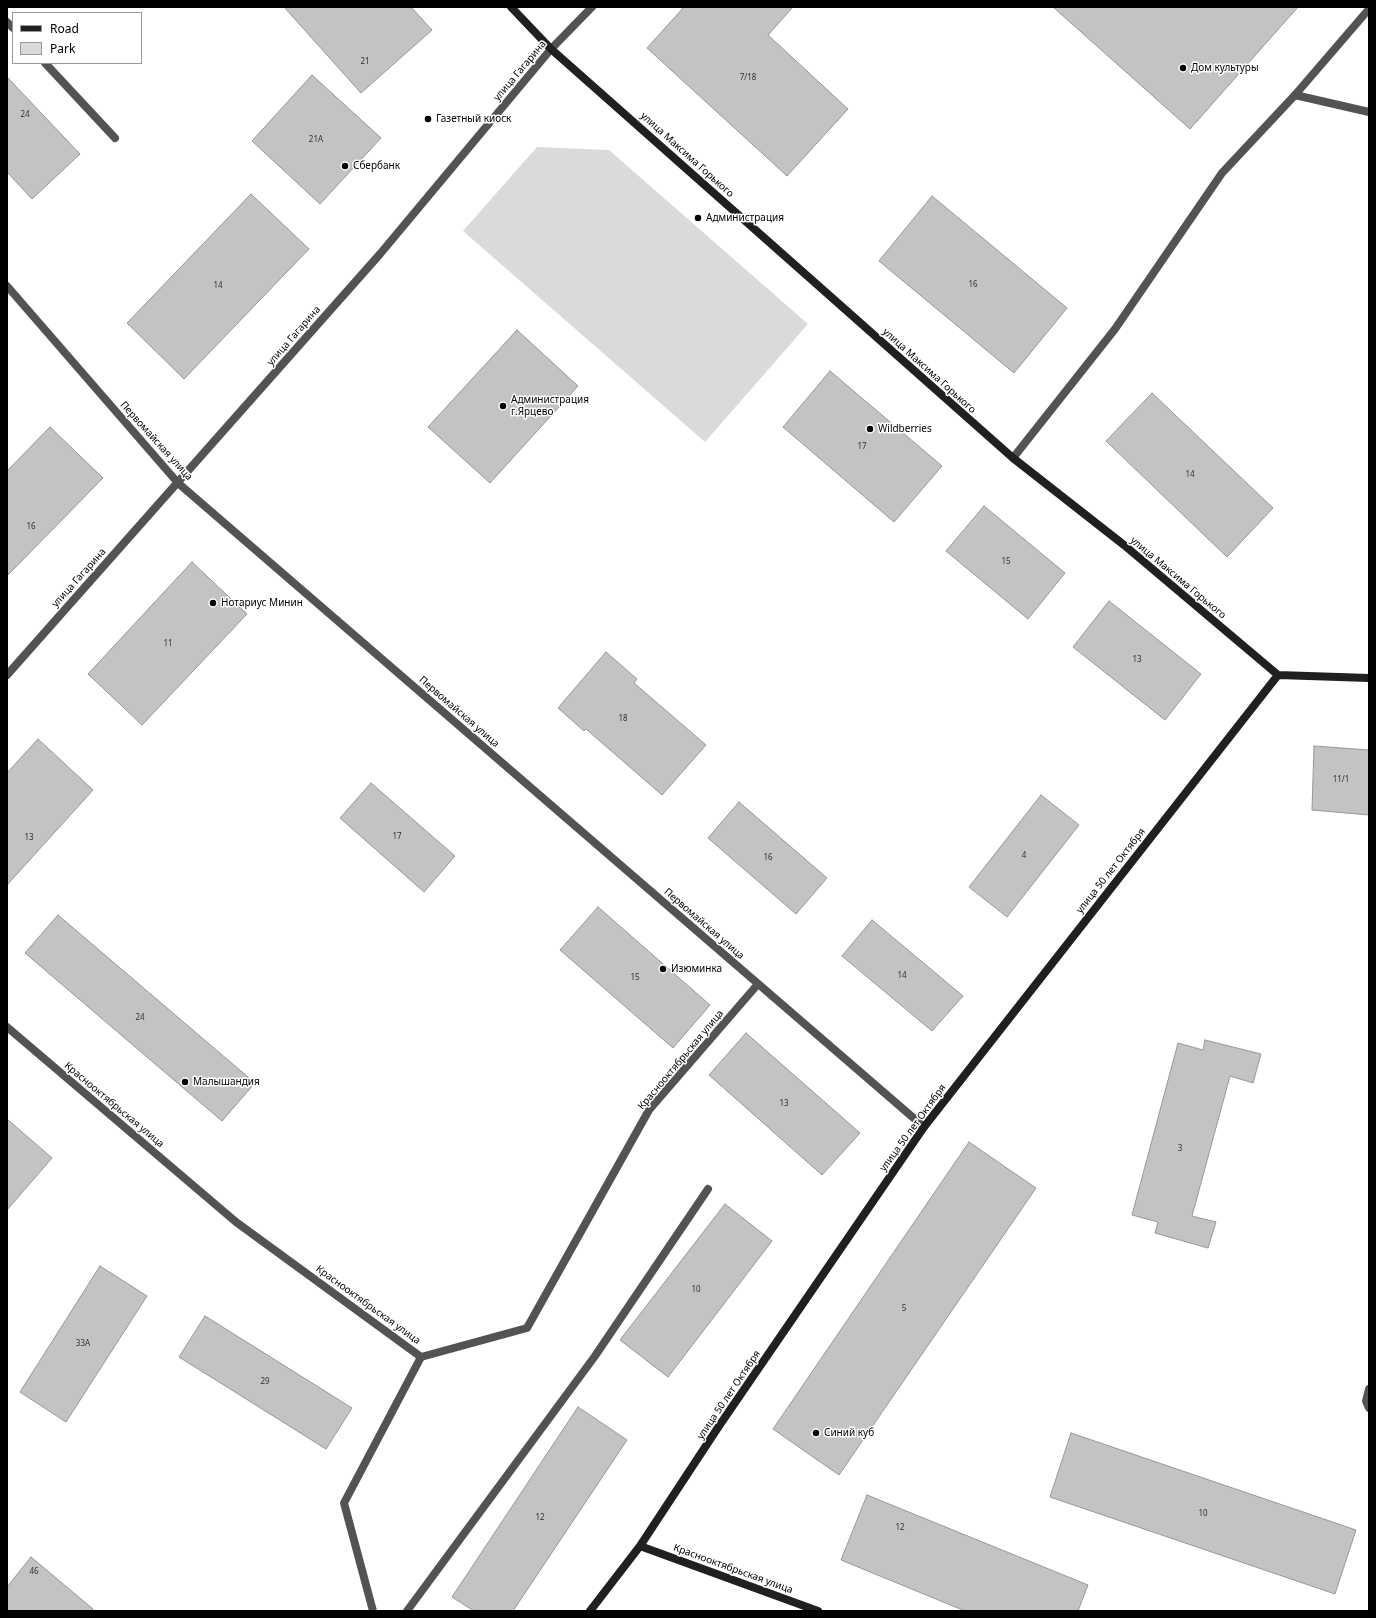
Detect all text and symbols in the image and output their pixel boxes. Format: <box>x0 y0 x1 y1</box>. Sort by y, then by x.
legend <box>12 12 142 64</box>
text: Road <box>50 20 79 37</box>
street label: улица Гагарина <box>491 38 549 104</box>
text: Park <box>50 40 75 57</box>
house number: 21 <box>360 57 370 67</box>
place label: Дом культуры <box>1191 62 1259 74</box>
marker: Дом культуры <box>1178 63 1188 73</box>
house number: 7/18 <box>740 73 756 83</box>
house number: 24 <box>20 110 30 120</box>
street label: улица Максима Горького <box>638 110 736 200</box>
place label: Газетный киоск <box>436 113 511 125</box>
marker: Газетный киоск <box>423 114 433 124</box>
house number: 21А <box>309 135 323 145</box>
place label: Сбербанк <box>353 160 400 172</box>
marker: Сбербанк <box>340 161 350 171</box>
place label: Администрация <box>706 212 784 224</box>
marker: Администрация <box>693 213 703 223</box>
house number: 16 <box>968 280 978 290</box>
house number: 14 <box>213 281 223 291</box>
street label: улица Гагарина <box>265 304 323 368</box>
street label: улица Максима Горького <box>880 326 978 416</box>
place label: Администрация г.Ярцево <box>511 394 589 418</box>
street label: Первомайская улица <box>117 399 195 483</box>
marker: Администрация г.Ярцево <box>498 401 508 411</box>
place label: Wildberries <box>878 423 932 435</box>
marker: Wildberries <box>865 424 875 434</box>
house number: 17 <box>857 442 867 452</box>
house number: 14 <box>1185 470 1195 480</box>
house number: 16 <box>26 522 36 532</box>
street label: улица Максима Горького <box>1128 534 1228 622</box>
street label: улица Гагарина <box>49 546 109 610</box>
house number: 15 <box>1001 557 1011 567</box>
place label: Нотариус Минин <box>221 597 303 609</box>
marker: Нотариус Минин <box>208 598 218 608</box>
house number: 11 <box>163 639 173 649</box>
house number: 13 <box>1132 655 1142 665</box>
street label: Первомайская улица <box>416 674 502 750</box>
house number: 18 <box>618 714 628 724</box>
house number: 11/1 <box>1333 775 1349 785</box>
street label: улица 50 лет Октября <box>1074 826 1148 916</box>
house number: 17 <box>392 832 402 842</box>
house number: 13 <box>24 833 34 843</box>
house number: 4 <box>1022 851 1026 861</box>
house number: 16 <box>763 853 773 863</box>
street label: Первомайская улица <box>661 886 747 962</box>
place label: Изюминка <box>671 963 722 975</box>
marker: Изюминка <box>658 964 668 974</box>
house number: 14 <box>897 971 907 981</box>
house number: 15 <box>630 973 640 983</box>
street label: Краснооктябрьская улица <box>636 1008 726 1112</box>
house number: 24 <box>135 1013 145 1023</box>
street label: Краснооктябрьская улица <box>62 1060 166 1150</box>
place label: Малышандия <box>193 1076 260 1088</box>
marker: Малышандия <box>180 1077 190 1087</box>
street label: улица 50 лет Октября <box>877 1082 949 1174</box>
house number: 13 <box>779 1099 789 1109</box>
house number: 3 <box>1178 1144 1182 1154</box>
street label: Краснооктябрьская улица <box>313 1263 423 1347</box>
house number: 10 <box>691 1285 701 1295</box>
house number: 5 <box>902 1304 906 1314</box>
house number: 33А <box>76 1339 90 1349</box>
street label: улица 50 лет Октября <box>695 1348 763 1442</box>
house number: 29 <box>260 1377 270 1387</box>
place label: Синий куб <box>824 1427 874 1439</box>
marker: Синий куб <box>811 1428 821 1438</box>
house number: 10 <box>1198 1509 1208 1519</box>
house number: 12 <box>535 1513 545 1523</box>
house number: 12 <box>895 1523 905 1533</box>
street label: Краснооктябрьская улица <box>672 1542 794 1596</box>
house number: 46 <box>29 1567 39 1577</box>

